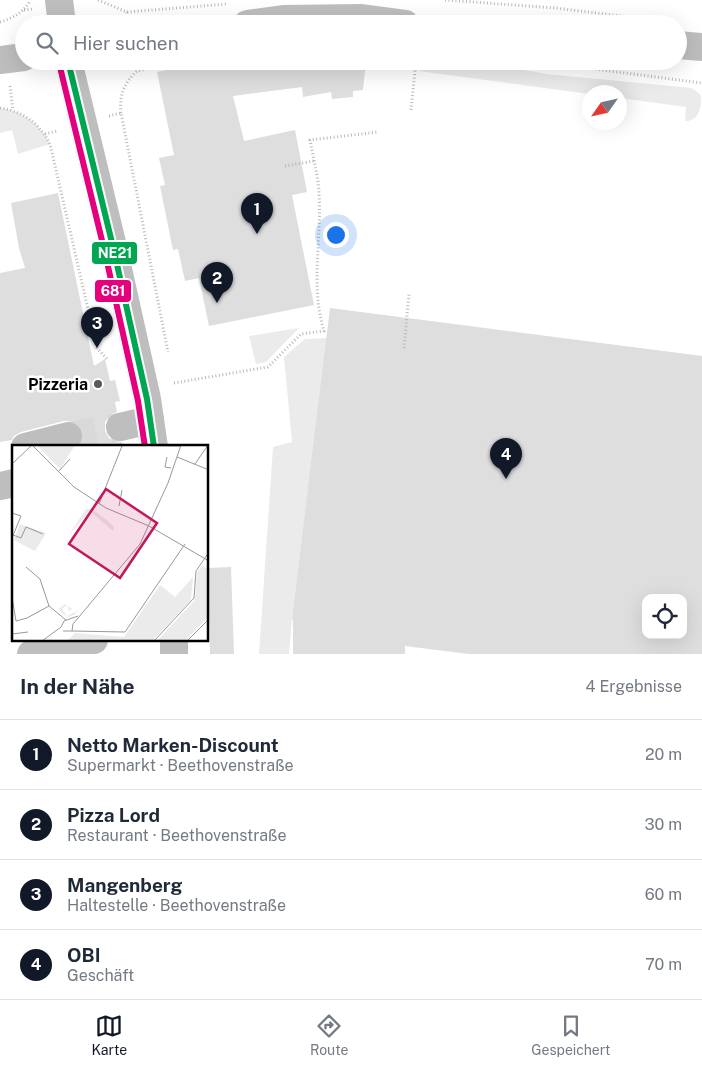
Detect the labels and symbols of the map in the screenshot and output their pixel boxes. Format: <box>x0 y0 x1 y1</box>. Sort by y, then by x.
north arrow <box>582 85 627 130</box>
pin: 1 <box>241 193 273 234</box>
your location <box>323 222 349 248</box>
line badge: NE21 <box>91 241 138 265</box>
text: NE21 <box>98 245 132 261</box>
pin: 2 <box>201 262 233 303</box>
line badge: 681 <box>94 279 132 303</box>
text: 681 <box>101 283 125 299</box>
pin: 3 <box>81 307 113 348</box>
place label: Pizzeria <box>28 375 88 394</box>
marker: Pizzeria <box>92 378 104 390</box>
pin: 4 <box>490 438 522 479</box>
inset map <box>12 445 209 642</box>

